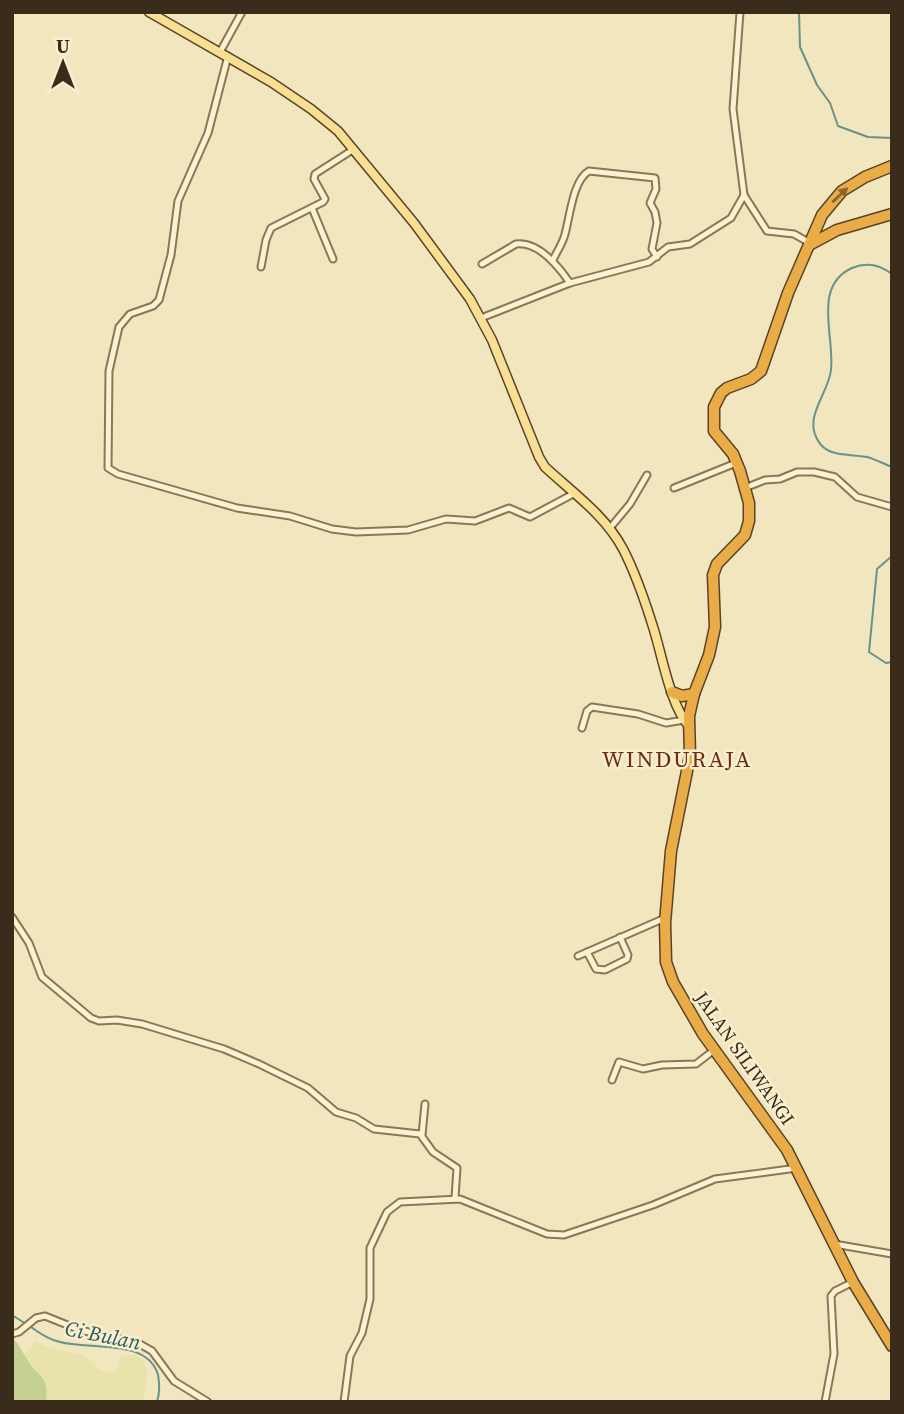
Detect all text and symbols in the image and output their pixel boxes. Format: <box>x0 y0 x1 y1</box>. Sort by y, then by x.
north arrow <box>28 28 98 98</box>
text: U <box>56 33 70 59</box>
one-way arrow <box>831 187 849 203</box>
district label: WINDURAJA <box>602 743 752 775</box>
street label: JALAN SILIWANGI <box>689 985 801 1130</box>
water label: Ci Bulan <box>63 1313 144 1357</box>

